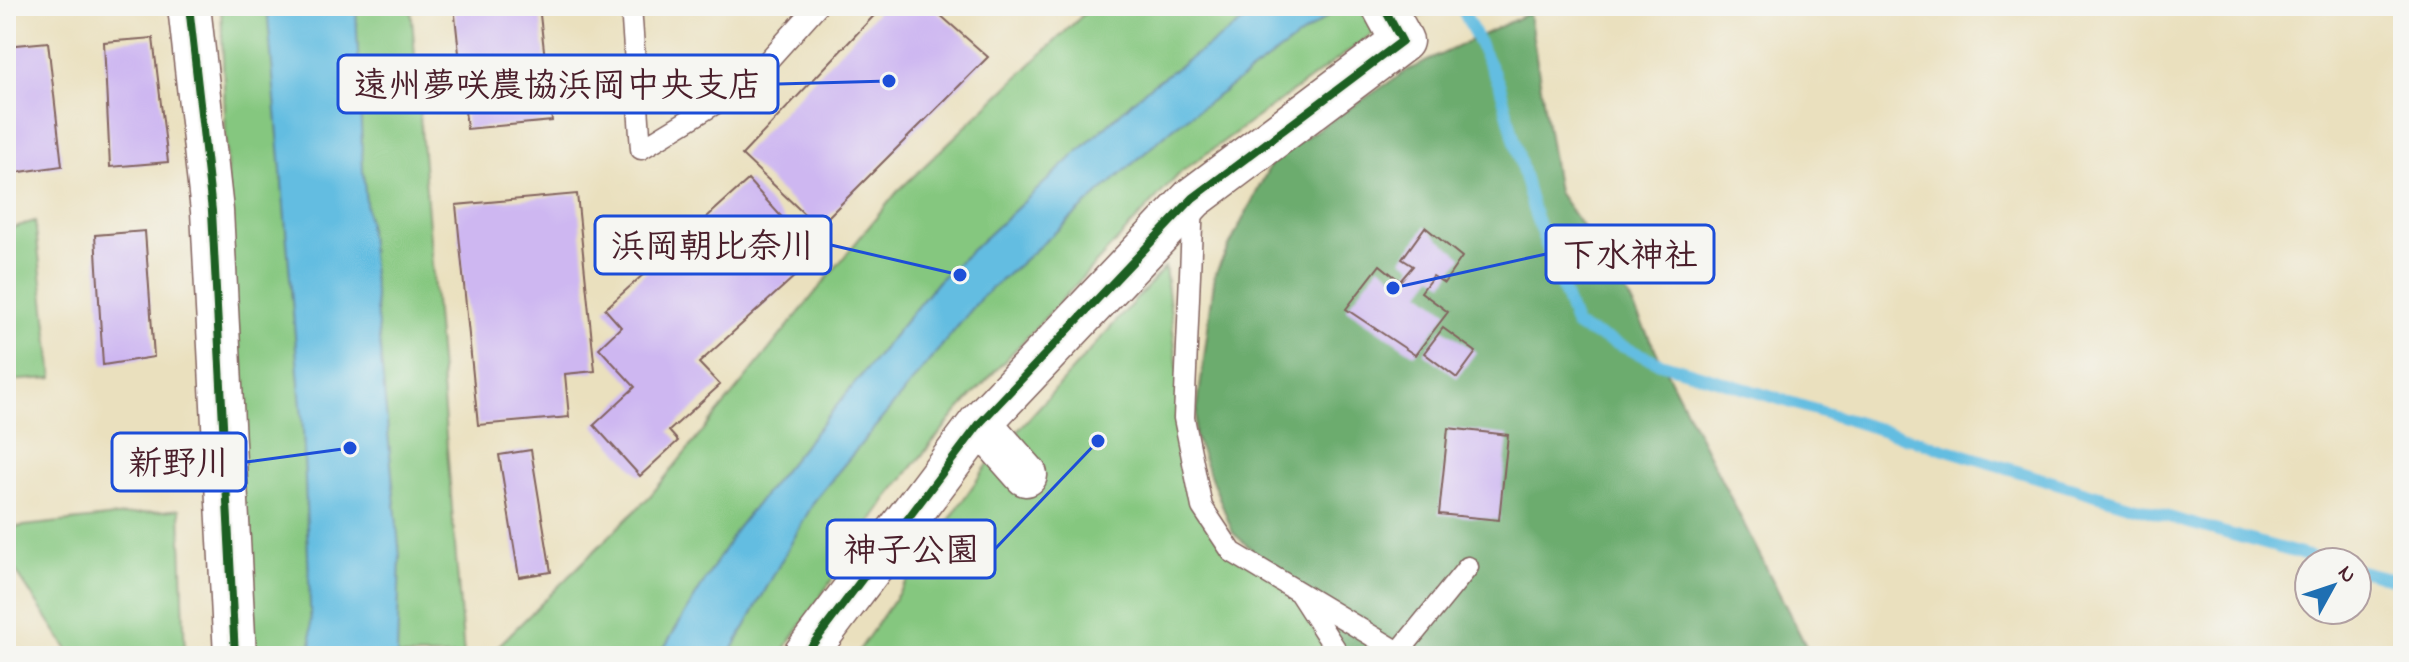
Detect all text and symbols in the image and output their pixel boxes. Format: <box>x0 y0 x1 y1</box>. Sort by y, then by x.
callout: 遠州夢咲農協浜岡中央支店 <box>338 55 778 113</box>
text: 遠州夢咲農協浜岡中央支店 <box>354 63 762 113</box>
callout: 浜岡朝比奈川 <box>595 216 831 274</box>
text: 浜岡朝比奈川 <box>611 224 815 274</box>
callout: 下水神社 <box>1546 225 1714 283</box>
text: 下水神社 <box>1562 233 1698 283</box>
callout: 新野川 <box>112 433 246 491</box>
text: 新野川 <box>128 441 230 491</box>
callout: 神子公園 <box>827 520 995 578</box>
text: 神子公園 <box>843 528 979 578</box>
north arrow <box>2293 546 2373 626</box>
text: N <box>2329 559 2363 591</box>

